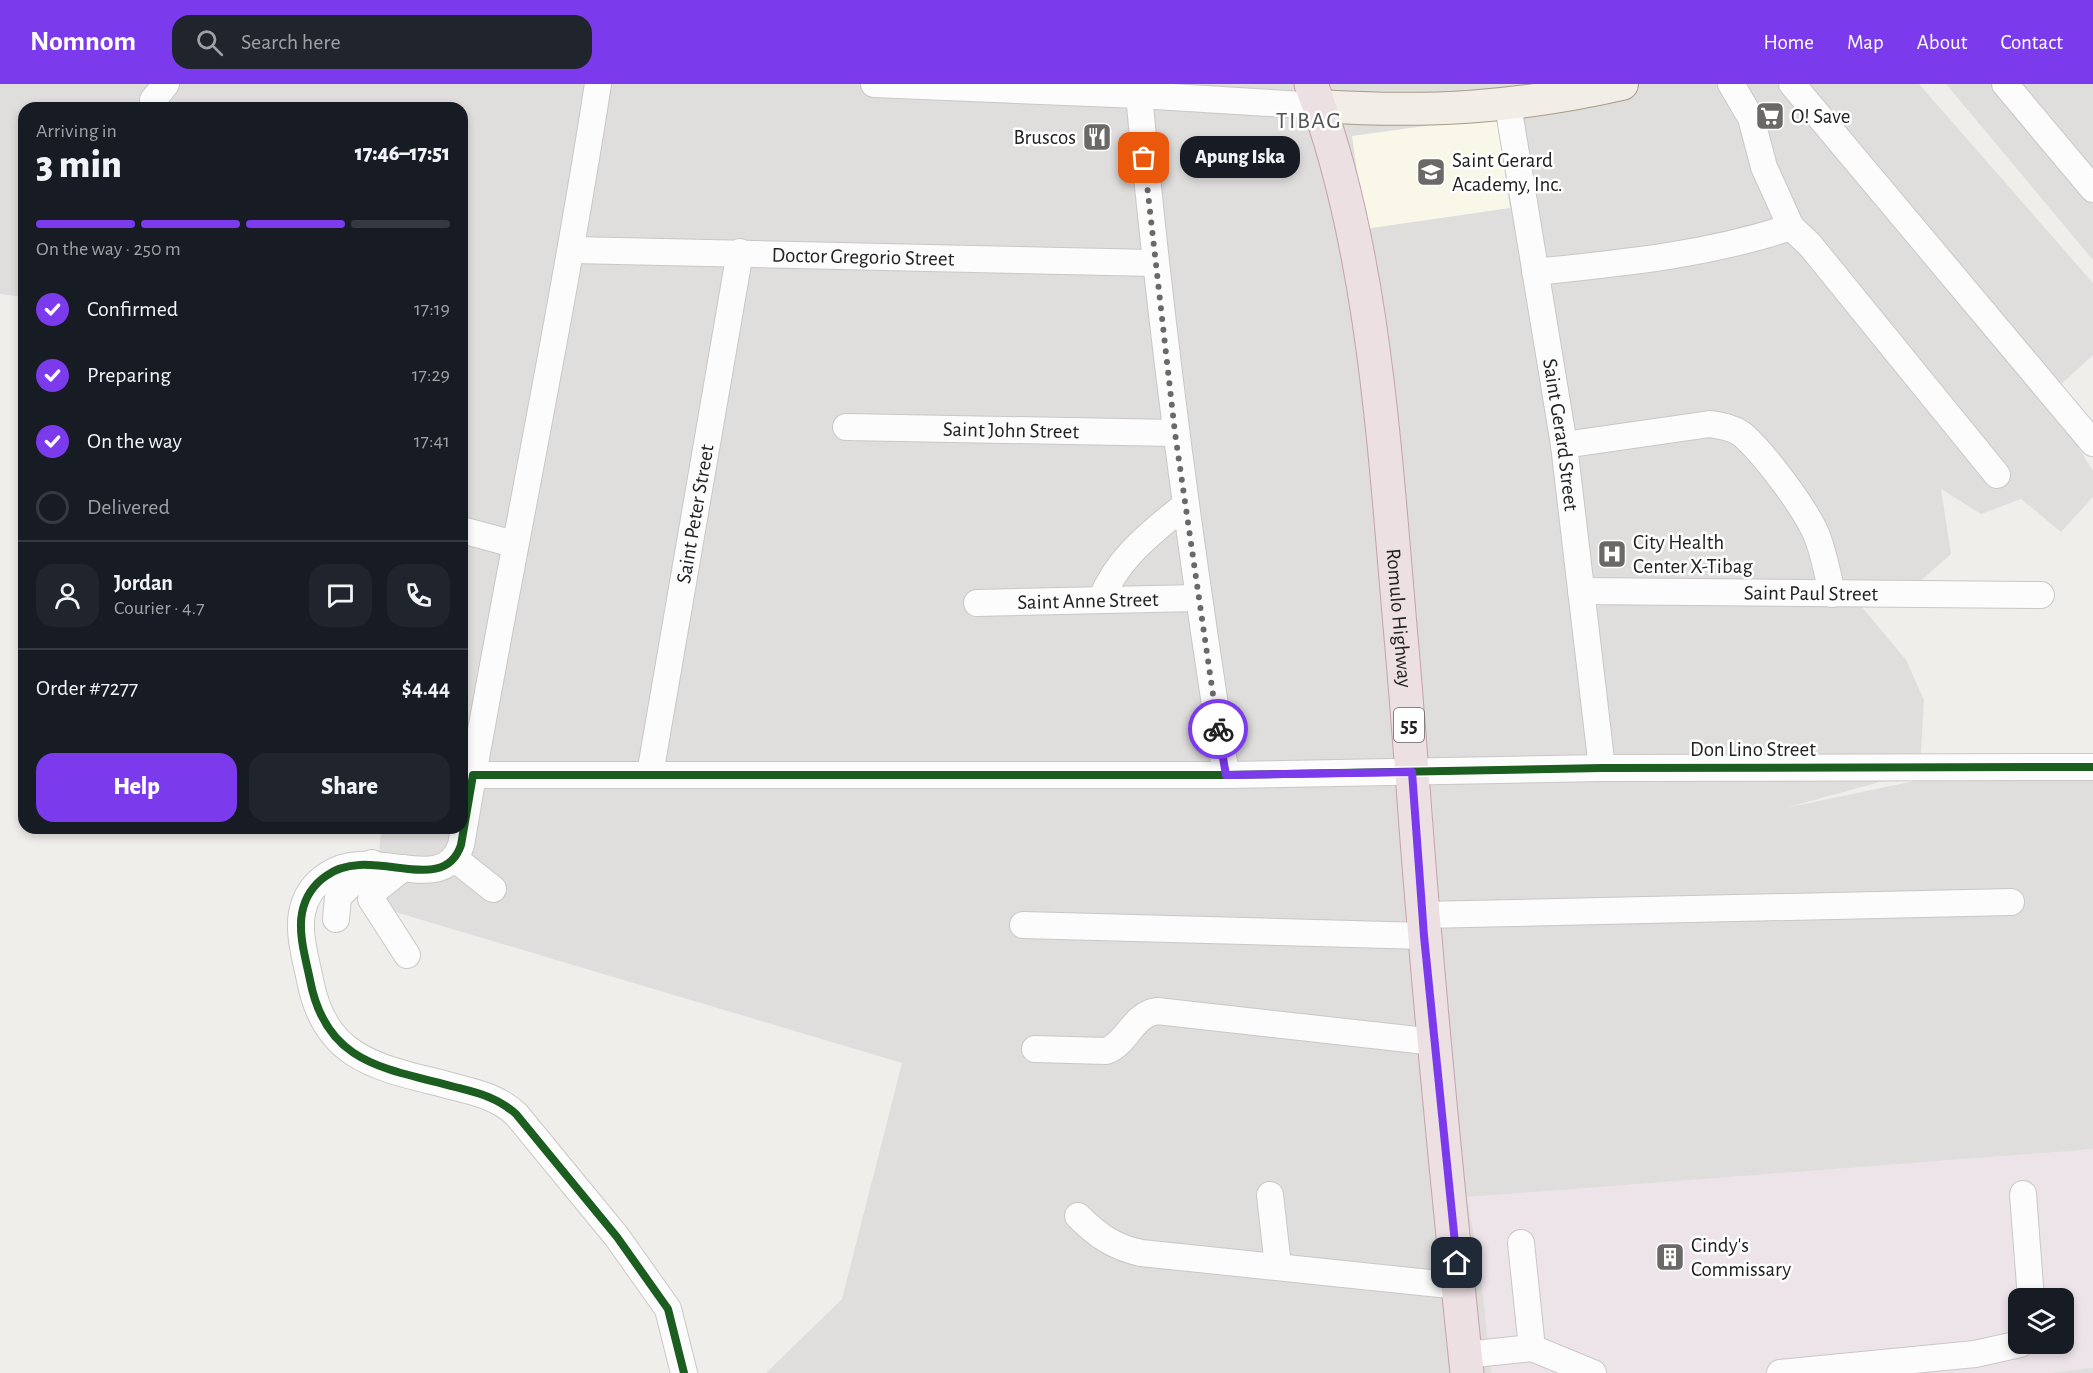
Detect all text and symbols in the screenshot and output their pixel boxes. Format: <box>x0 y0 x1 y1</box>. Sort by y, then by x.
search box <box>172 15 592 69</box>
icon: search <box>193 26 226 59</box>
text: Nomnom <box>30 28 136 56</box>
text: Search here <box>241 31 341 53</box>
text: Home <box>1763 32 1814 53</box>
text: Map <box>1847 32 1884 53</box>
text: About <box>1917 32 1967 53</box>
text: Contact <box>2000 32 2063 53</box>
supermarket icon: O! Save <box>1754 100 1786 132</box>
place label: O! Save <box>1791 106 1850 127</box>
district label: TIBAG <box>1276 109 1342 133</box>
text: Arriving in <box>36 121 117 141</box>
restaurant icon: Bruscos <box>1081 121 1113 153</box>
place label: Bruscos <box>1014 127 1076 148</box>
pin <box>1118 132 1169 183</box>
callout: Apung Iska <box>1180 137 1300 179</box>
icon: bag <box>1127 141 1160 174</box>
text: 17:46–17:51 <box>355 142 450 164</box>
text: 3 min <box>36 146 122 185</box>
text: Apung Iska <box>1195 147 1285 167</box>
place label: Saint Gerard Academy, Inc. <box>1452 150 1563 195</box>
school or university icon: Saint Gerard Academy, Inc. <box>1415 156 1447 188</box>
text: On the way · 250 m <box>36 239 181 259</box>
street label: Doctor Gregorio Street <box>771 244 955 270</box>
icon: check <box>36 293 69 326</box>
text: Confirmed <box>87 298 178 320</box>
text: 17:19 <box>414 299 450 319</box>
street label: Saint Gerard Street <box>1539 357 1582 512</box>
icon: check <box>36 359 69 392</box>
text: Preparing <box>87 364 171 386</box>
text: 17:29 <box>412 365 450 385</box>
street label: Saint John Street <box>943 419 1080 442</box>
icon: check <box>36 425 69 458</box>
text: On the way <box>87 430 182 452</box>
text: 17:41 <box>414 431 450 451</box>
street label: Saint Peter Street <box>673 442 718 585</box>
text: Delivered <box>87 496 170 518</box>
place label: City Health Center X-Tibag <box>1633 532 1753 577</box>
hospital icon: City Health Center X-Tibag <box>1596 538 1628 570</box>
street label: Romulo Highway <box>1382 547 1415 689</box>
button: person <box>36 564 99 627</box>
button: chat <box>309 564 372 627</box>
button: phone <box>387 564 450 627</box>
text: Jordan <box>114 572 173 594</box>
street label: Saint Paul Street <box>1744 582 1878 605</box>
street label: Saint Anne Street <box>1017 589 1159 613</box>
text: Courier · 4.7 <box>114 598 205 618</box>
text: Order #7277 <box>36 677 138 699</box>
text: $4.44 <box>402 677 450 699</box>
courier <box>1188 699 1248 759</box>
road number: 55 <box>1394 708 1424 742</box>
icon: bike <box>1202 713 1235 746</box>
street label: Don Lino Street <box>1690 739 1816 760</box>
button: Help <box>36 753 237 822</box>
button: Share <box>249 753 450 822</box>
place label: Cindy's Commissary <box>1691 1235 1791 1280</box>
pin <box>1431 1237 1482 1288</box>
building icon: Cindy's Commissary <box>1654 1241 1686 1273</box>
icon: home <box>1440 1246 1473 1279</box>
map controls <box>2008 1288 2074 1354</box>
button: layers <box>2008 1288 2074 1354</box>

